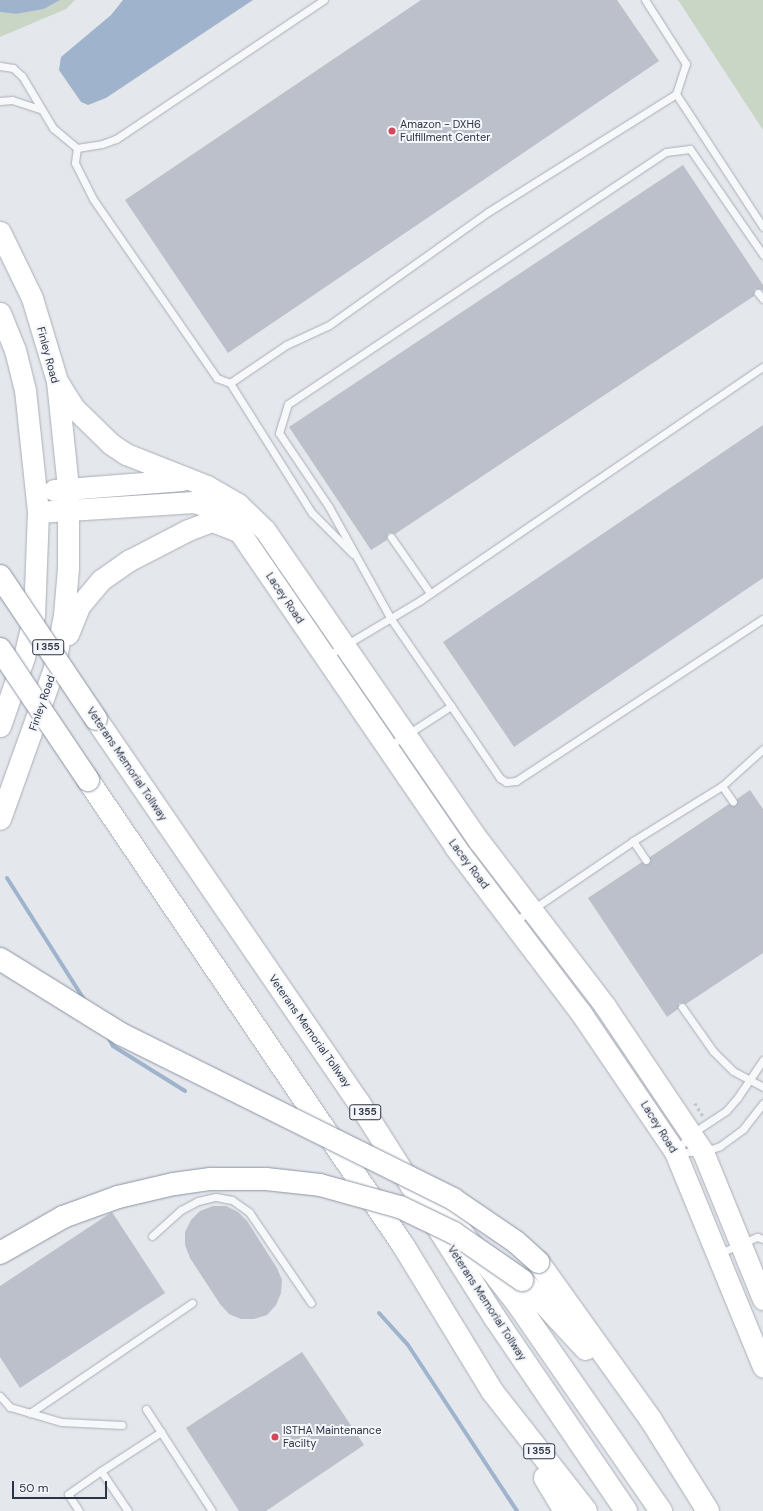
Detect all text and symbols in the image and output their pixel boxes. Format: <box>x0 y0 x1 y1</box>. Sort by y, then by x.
place label: Amazon - DXH6 Fulfillment Center <box>400 118 490 144</box>
marker: Amazon - DXH6 Fulfillment Center <box>387 126 397 136</box>
street label: Finley Road <box>34 325 62 385</box>
street label: Lacey Road <box>263 570 307 626</box>
road number: I 355 <box>32 639 64 655</box>
street label: Finley Road <box>26 673 58 733</box>
street label: Veterans Memorial Tollway <box>84 705 170 823</box>
street label: Lacey Road <box>446 837 492 891</box>
street label: Veterans Memorial Tollway <box>266 972 354 1090</box>
street label: Lacey Road <box>638 1099 680 1155</box>
road number: I 355 <box>349 1104 381 1120</box>
street label: Veterans Memorial Tollway <box>445 1243 529 1363</box>
place label: ISTHA Maintenance Facilty <box>283 1424 381 1450</box>
marker: ISTHA Maintenance Facilty <box>270 1432 280 1442</box>
road number: I 355 <box>523 1443 555 1459</box>
scale bar <box>14 1473 109 1499</box>
text: 50 m <box>19 1480 48 1496</box>

